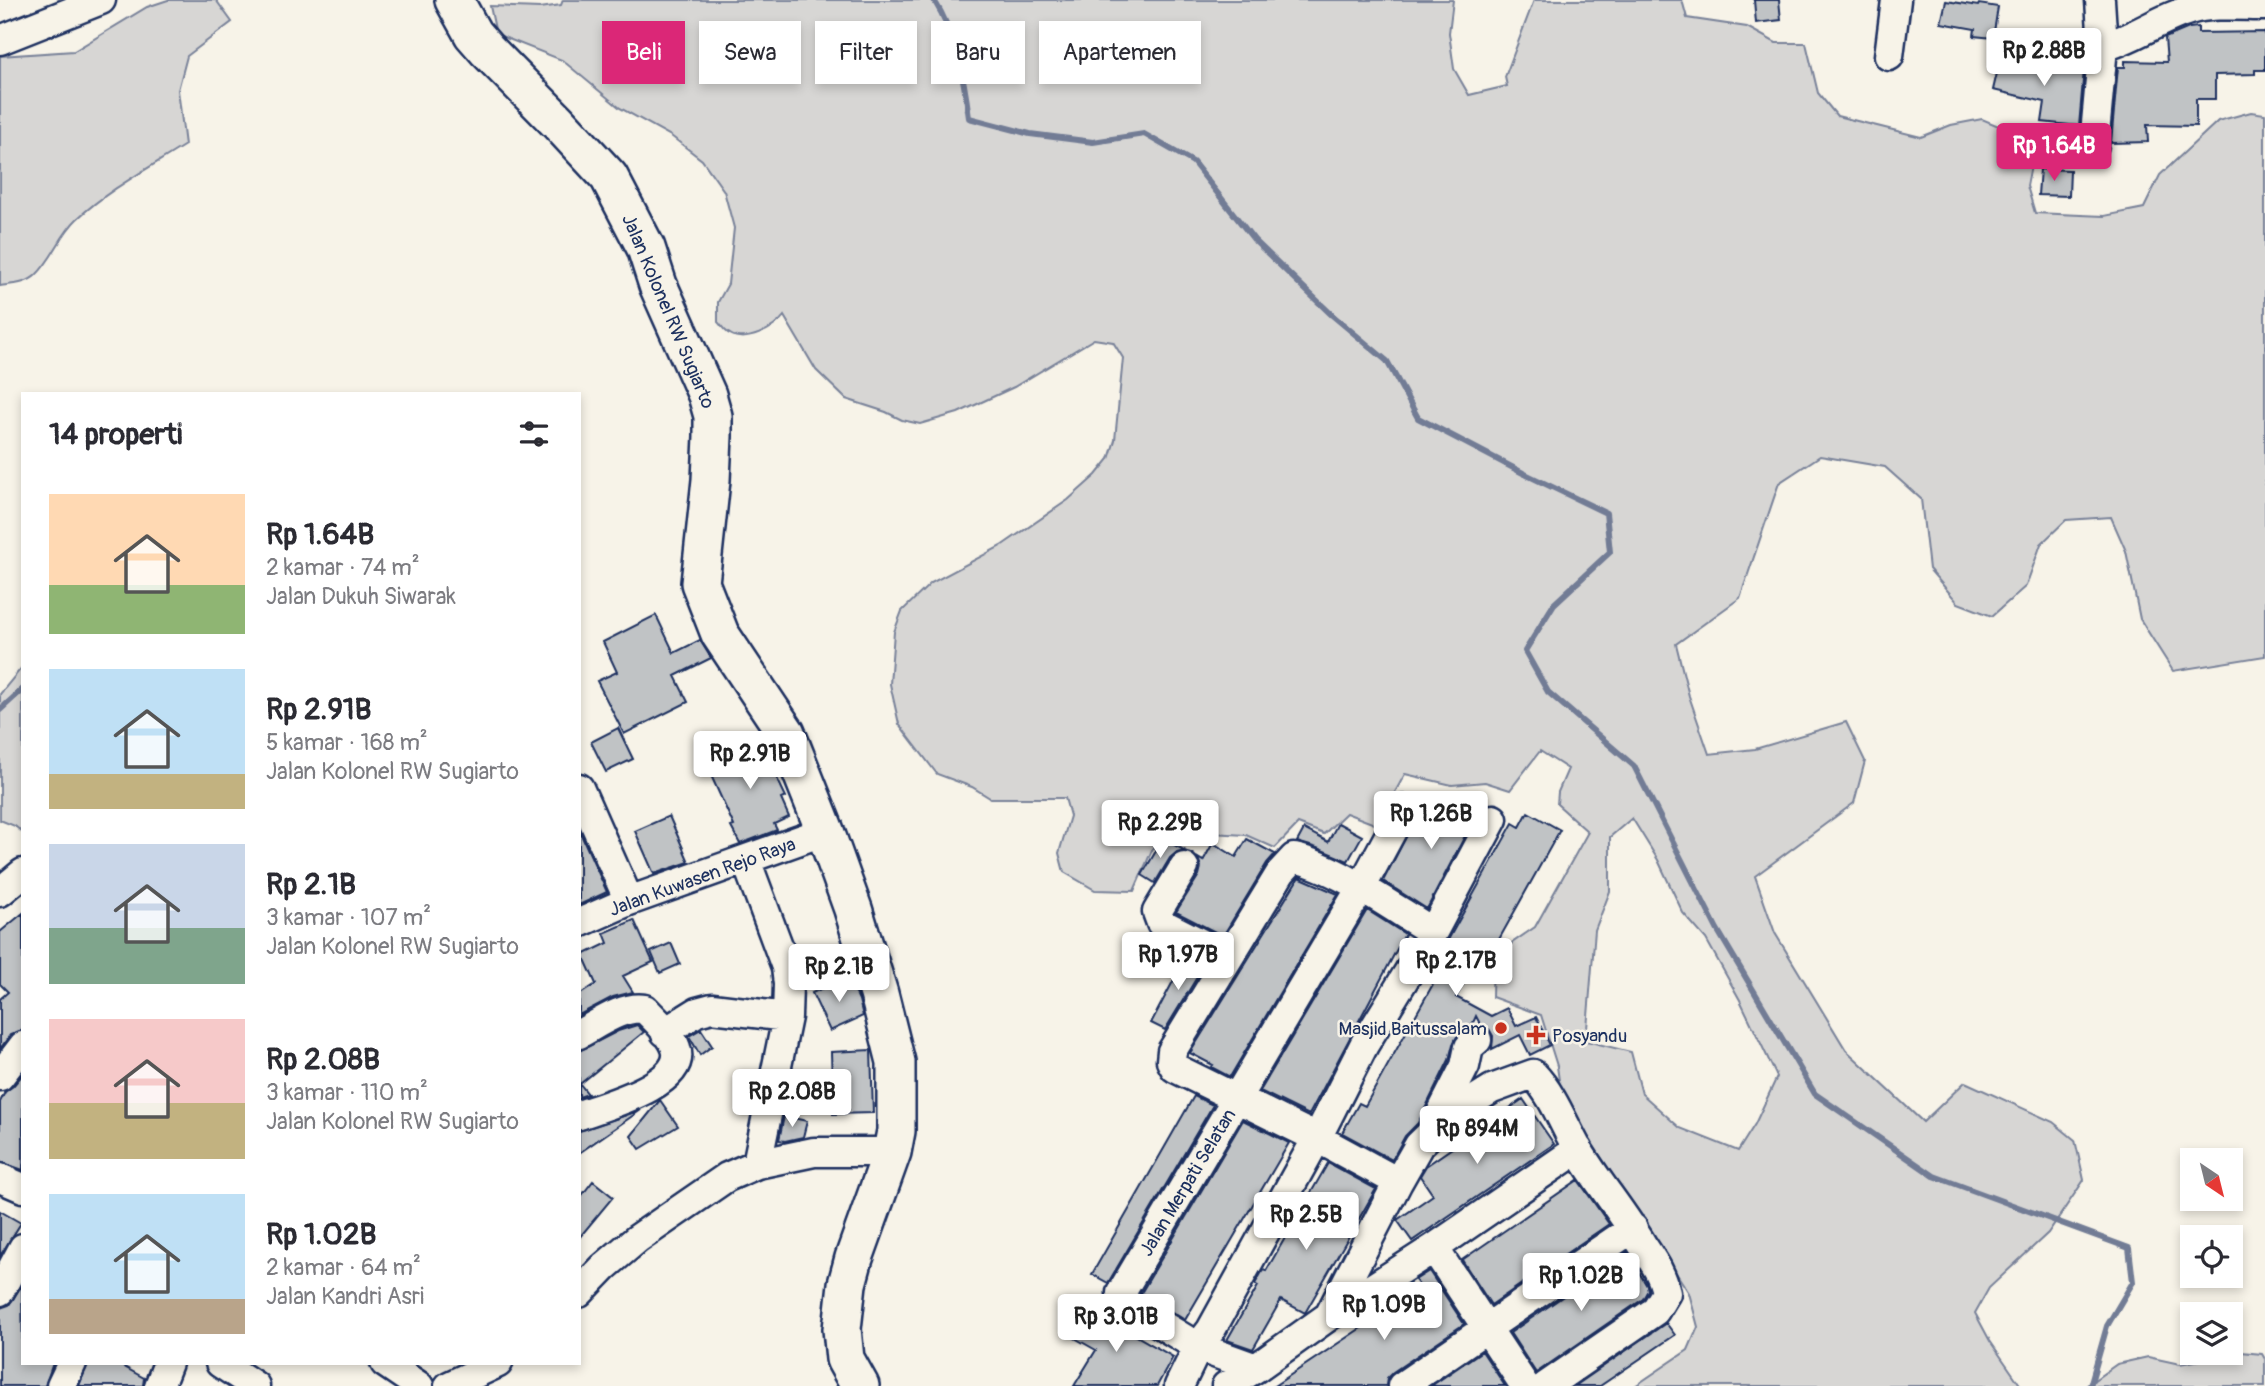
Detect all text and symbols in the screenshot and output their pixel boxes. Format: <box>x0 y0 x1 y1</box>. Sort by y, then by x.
chip: Beli <box>602 21 685 84</box>
chip: Sewa <box>699 21 801 84</box>
chip: Filter <box>815 21 917 84</box>
chip: Baru <box>931 21 1025 84</box>
chip: Apartemen <box>1039 21 1201 84</box>
pin: Rp 2.88B <box>1972 28 2116 88</box>
text: Rp 2.88B <box>2002 36 2086 65</box>
pin: Rp 1.64B <box>1982 124 2126 183</box>
text: Rp 1.64B <box>2013 131 2095 160</box>
street label: Jalan Kolonel RW Sugiarto <box>616 211 720 412</box>
icon: filters <box>515 415 553 453</box>
text: 14 properti <box>49 416 182 453</box>
text: Rp 1.64B <box>266 516 374 553</box>
icon: home <box>105 522 189 606</box>
text: 2 kamar · 74 m² <box>266 553 420 582</box>
text: Jalan Dukuh Siwarak <box>266 582 456 611</box>
text: Rp 2.91B <box>266 691 372 728</box>
icon: home <box>105 697 189 781</box>
text: 5 kamar · 168 m² <box>266 728 428 757</box>
pin: Rp 2.91B <box>678 732 822 791</box>
text: Rp 2.91B <box>710 739 790 768</box>
text: Jalan Kolonel RW Sugiarto <box>266 757 519 786</box>
pin: Rp 1.26B <box>1359 792 1503 851</box>
text: Rp 1.26B <box>1390 799 1472 828</box>
pin: Rp 2.29B <box>1088 800 1232 860</box>
text: Rp 2.29B <box>1118 808 1202 837</box>
street label: Jalan Kuwasen Rejo Raya <box>606 832 799 922</box>
text: Rp 2.1B <box>266 866 356 903</box>
icon: home <box>105 872 189 956</box>
text: 3 kamar · 107 m² <box>266 903 431 932</box>
text: Jalan Kolonel RW Sugiarto <box>266 932 519 961</box>
pin: Rp 1.97B <box>1106 932 1250 992</box>
pin: Rp 2.17B <box>1384 939 1528 998</box>
text: Rp 1.97B <box>1138 940 1218 969</box>
pin: Rp 2.1B <box>774 944 904 1004</box>
text: Rp 2.17B <box>1415 946 1497 975</box>
text: Rp 2.1B <box>804 952 874 981</box>
place label: Masjid Baitussalam <box>1339 1017 1487 1041</box>
marker: Masjid Baitussalam <box>1493 1020 1509 1036</box>
place label: Posyandu <box>1552 1024 1627 1048</box>
marker: Posyandu <box>1526 1025 1546 1045</box>
text: Rp 2.08B <box>266 1041 380 1078</box>
icon: home <box>105 1047 189 1131</box>
pin: Rp 2.08B <box>720 1070 864 1129</box>
text: Rp 2.08B <box>748 1077 836 1106</box>
text: 3 kamar · 110 m² <box>266 1078 428 1107</box>
street label: Jalan Merpati Selatan <box>1134 1104 1241 1261</box>
pin: Rp 894M <box>1412 1106 1542 1166</box>
text: Jalan Kolonel RW Sugiarto <box>266 1107 519 1136</box>
text: Rp 894M <box>1436 1114 1518 1143</box>
north arrow <box>2180 1148 2244 1211</box>
map controls <box>2180 1148 2243 1365</box>
pin: Rp 2.5B <box>1241 1192 1371 1252</box>
text: Rp 2.5B <box>1270 1200 1342 1229</box>
text: Rp 1.02B <box>266 1216 377 1253</box>
icon: home <box>105 1222 189 1306</box>
button: locate <box>2180 1225 2243 1288</box>
text: 2 kamar · 64 m² <box>266 1253 421 1282</box>
pin: Rp 1.02B <box>1509 1254 1653 1313</box>
text: Rp 1.02B <box>1539 1261 1623 1290</box>
text: Jalan Kandri Asri <box>266 1282 424 1311</box>
pin: Rp 1.09B <box>1312 1282 1456 1342</box>
text: Rp 1.09B <box>1342 1290 1426 1319</box>
pin: Rp 3.01B <box>1044 1294 1188 1354</box>
text: Rp 3.01B <box>1074 1302 1158 1331</box>
button: layers <box>2180 1302 2243 1365</box>

